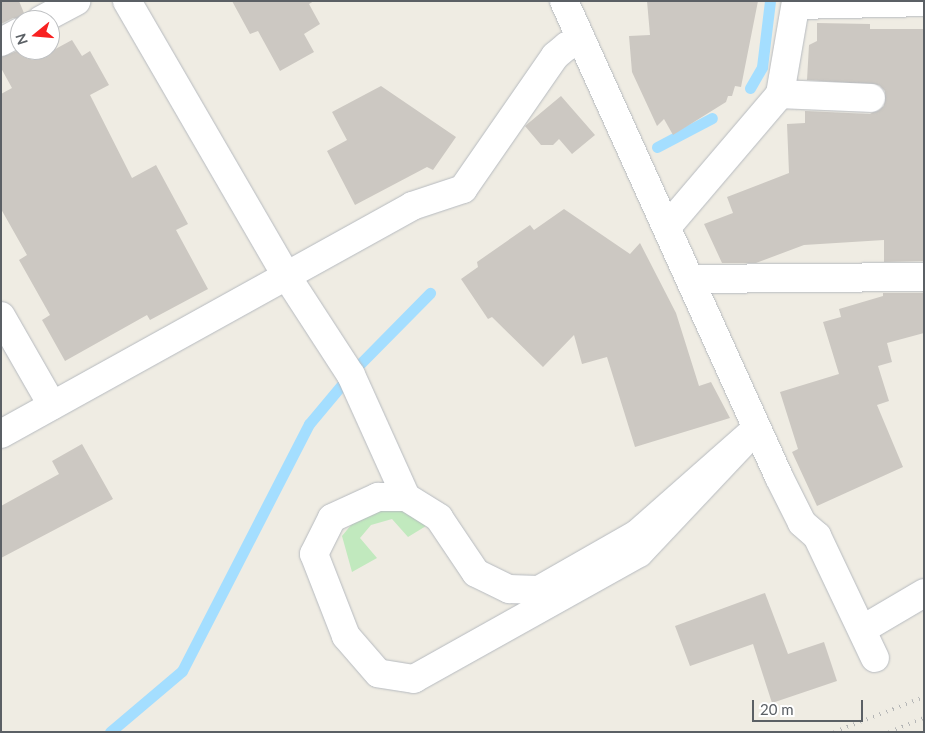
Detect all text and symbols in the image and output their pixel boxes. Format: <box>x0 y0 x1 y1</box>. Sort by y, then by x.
north arrow <box>10 10 60 60</box>
text: N <box>11 32 31 47</box>
scale bar <box>755 690 866 722</box>
text: 20 m <box>760 700 794 718</box>

